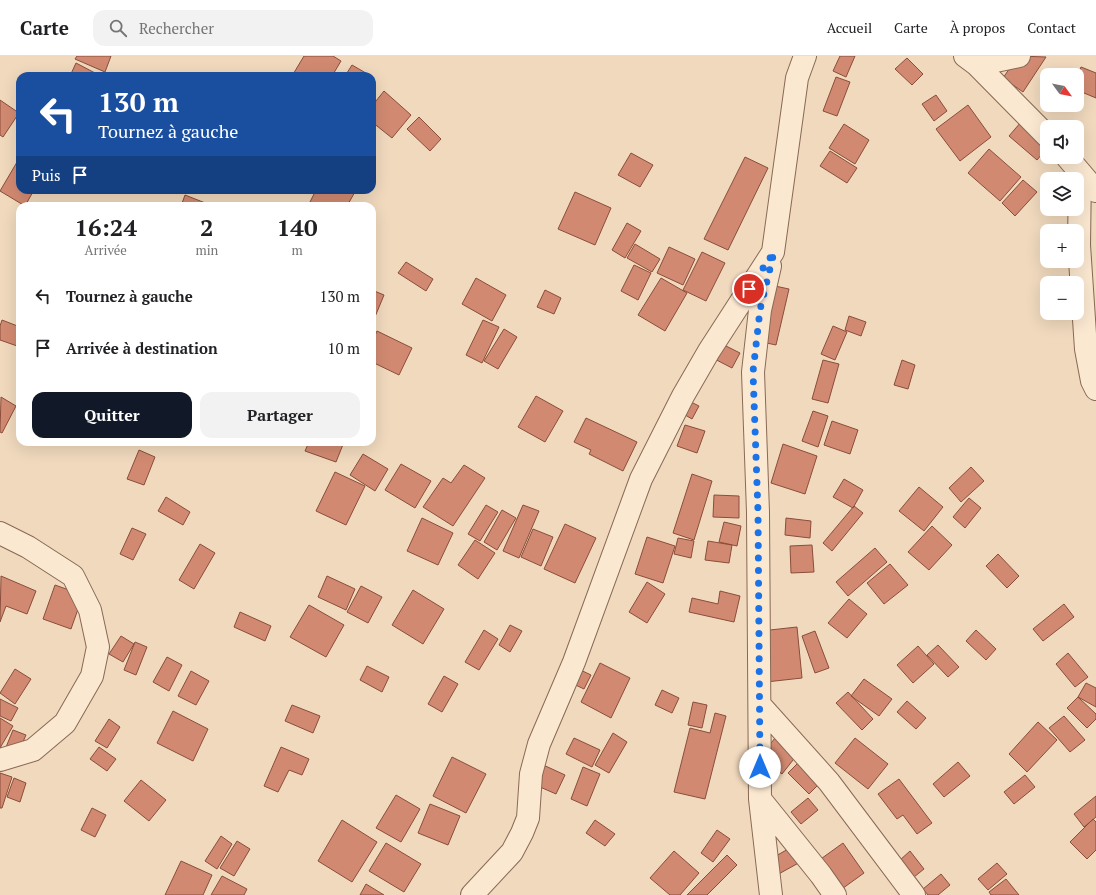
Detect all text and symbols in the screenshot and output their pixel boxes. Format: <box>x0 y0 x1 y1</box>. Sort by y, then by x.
search box <box>93 10 373 46</box>
text: Carte <box>20 15 69 40</box>
icon: search <box>107 17 129 39</box>
text: Rechercher <box>139 18 214 38</box>
text: Accueil <box>827 18 872 37</box>
text: Carte <box>894 18 928 37</box>
text: À propos <box>950 18 1005 37</box>
text: Contact <box>1027 18 1076 37</box>
north arrow <box>1040 68 1084 112</box>
map controls <box>1040 68 1084 320</box>
text: 130 m <box>98 83 179 120</box>
icon: left <box>32 88 84 140</box>
text: Tournez à gauche <box>98 119 238 143</box>
button: sound <box>1040 120 1084 164</box>
icon: arrive <box>69 164 91 186</box>
text: Puis <box>32 165 61 185</box>
button: layers <box>1040 172 1084 216</box>
text: 16:24 <box>74 211 137 243</box>
text: 2 <box>200 211 214 243</box>
text: 140 <box>277 211 317 243</box>
button: + <box>1040 224 1084 268</box>
text: Arrivée <box>85 241 127 259</box>
text: min <box>195 241 218 259</box>
text: m <box>292 241 303 259</box>
pin <box>732 272 766 306</box>
button: − <box>1040 276 1084 320</box>
icon: arrive <box>738 278 760 300</box>
icon: left <box>32 285 54 307</box>
text: Tournez à gauche <box>66 286 193 306</box>
text: 130 m <box>319 286 360 306</box>
icon: arrive <box>32 337 54 359</box>
text: Arrivée à destination <box>66 338 218 358</box>
text: 10 m <box>327 338 360 358</box>
button: Quitter <box>32 392 192 438</box>
button: Partager <box>200 392 360 438</box>
position arrow <box>739 746 781 788</box>

